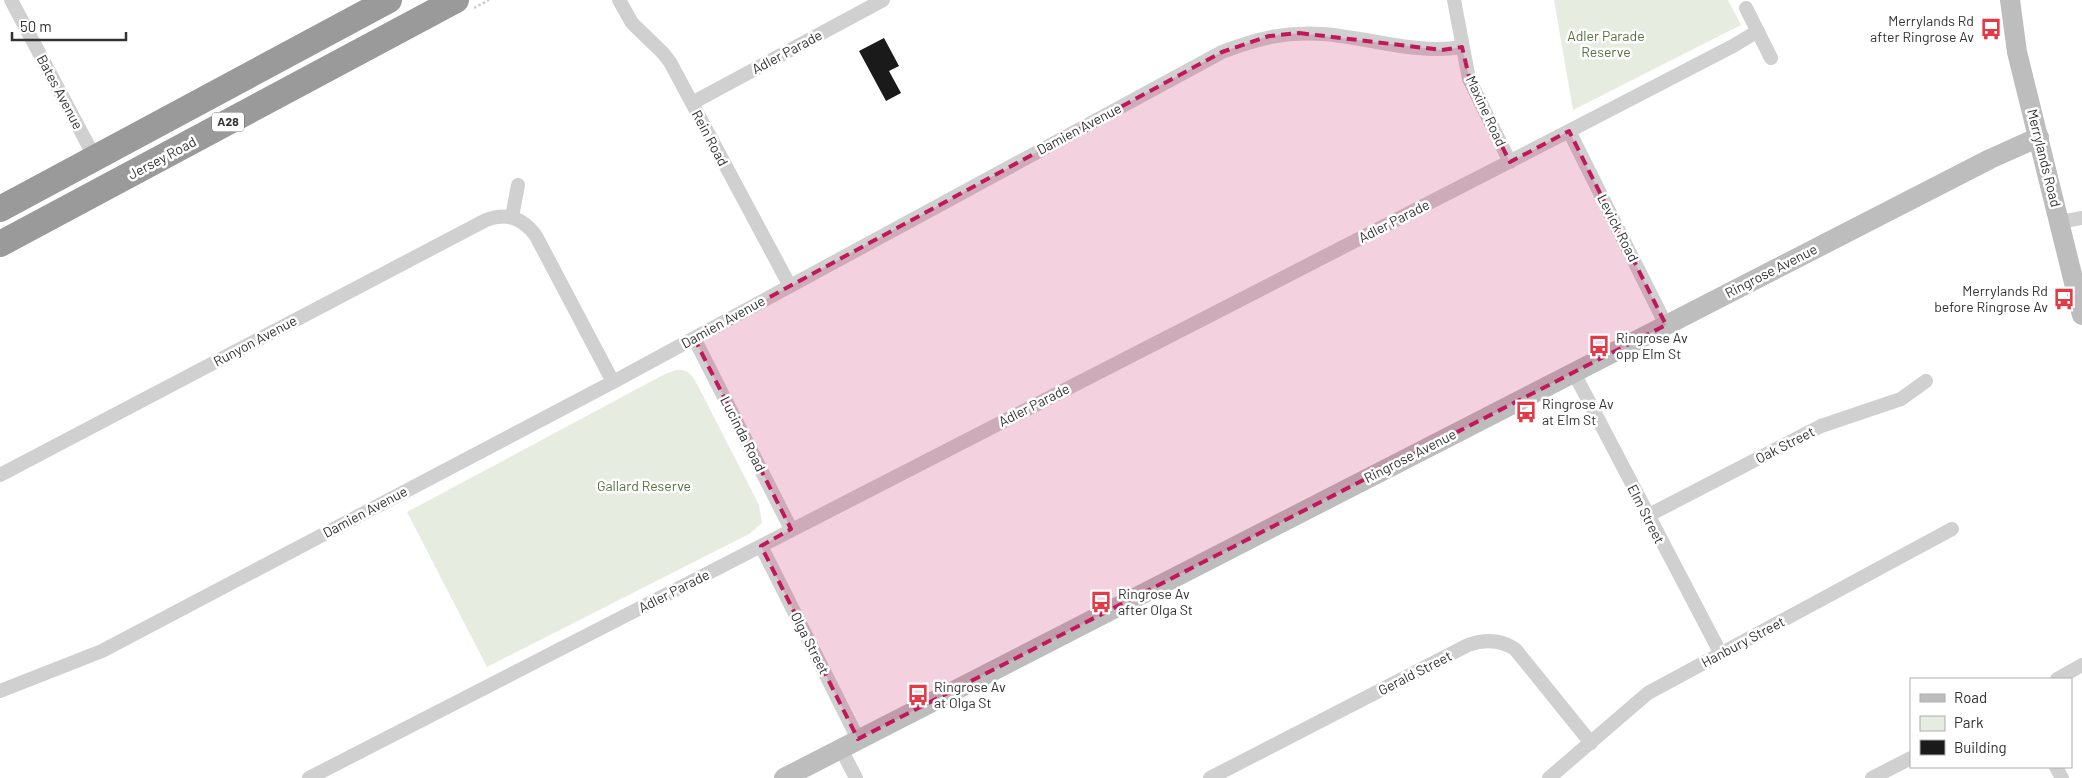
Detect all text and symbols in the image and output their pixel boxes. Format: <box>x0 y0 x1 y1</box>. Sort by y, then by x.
scale bar <box>12 10 126 42</box>
place label: Merrylands Rd after Ringrose Av <box>1870 12 1974 45</box>
bus stop icon: Merrylands Rd after Ringrose Av <box>1978 16 2004 42</box>
text: 50 m <box>20 17 52 35</box>
street label: Adler Parade <box>749 26 825 77</box>
park label: Adler Parade Reserve <box>1567 27 1645 60</box>
street label: Bates Avenue <box>34 52 87 132</box>
street label: Maxine Road <box>1463 73 1510 149</box>
street label: Damien Avenue <box>1034 99 1124 158</box>
street label: Rein Road <box>689 107 732 169</box>
street label: Merrylands Road <box>2024 107 2065 209</box>
road number: A28 <box>212 112 244 132</box>
street label: Jersey Road <box>125 132 199 183</box>
street label: Levick Road <box>1594 191 1643 264</box>
street label: Adler Parade <box>1355 195 1432 246</box>
street label: Ringrose Avenue <box>1722 240 1820 301</box>
place label: Merrylands Rd before Ringrose Av <box>1934 282 2048 315</box>
bus stop icon: Merrylands Rd before Ringrose Av <box>2051 286 2077 312</box>
street label: Damien Avenue <box>678 292 768 352</box>
street label: Runyon Avenue <box>210 311 299 370</box>
place label: Ringrose Av opp Elm St <box>1616 329 1688 362</box>
bus stop icon: Ringrose Av opp Elm St <box>1586 333 1612 359</box>
street label: Adler Parade <box>995 379 1072 430</box>
street label: Lucinda Road <box>717 393 770 474</box>
place label: Ringrose Av at Elm St <box>1542 395 1614 428</box>
bus stop icon: Ringrose Av at Elm St <box>1513 399 1539 425</box>
street label: Oak Street <box>1752 422 1817 467</box>
street label: Ringrose Avenue <box>1361 425 1459 486</box>
park label: Gallard Reserve <box>597 477 691 494</box>
street label: Elm Street <box>1624 481 1669 546</box>
street label: Damien Avenue <box>320 482 410 541</box>
street label: Adler Parade <box>635 565 712 616</box>
place label: Ringrose Av after Olga St <box>1118 585 1193 618</box>
bus stop icon: Ringrose Av after Olga St <box>1088 589 1114 615</box>
street label: Olga Street <box>788 609 833 677</box>
street label: Hanbury Street <box>1698 612 1787 671</box>
street label: Gerald Street <box>1375 647 1454 698</box>
place label: Ringrose Av at Olga St <box>934 678 1006 711</box>
legend <box>1910 678 2072 768</box>
bus stop icon: Ringrose Av at Olga St <box>905 682 931 708</box>
text: Road <box>1954 688 1987 706</box>
text: Park <box>1954 713 1984 731</box>
text: Building <box>1954 738 2007 756</box>

